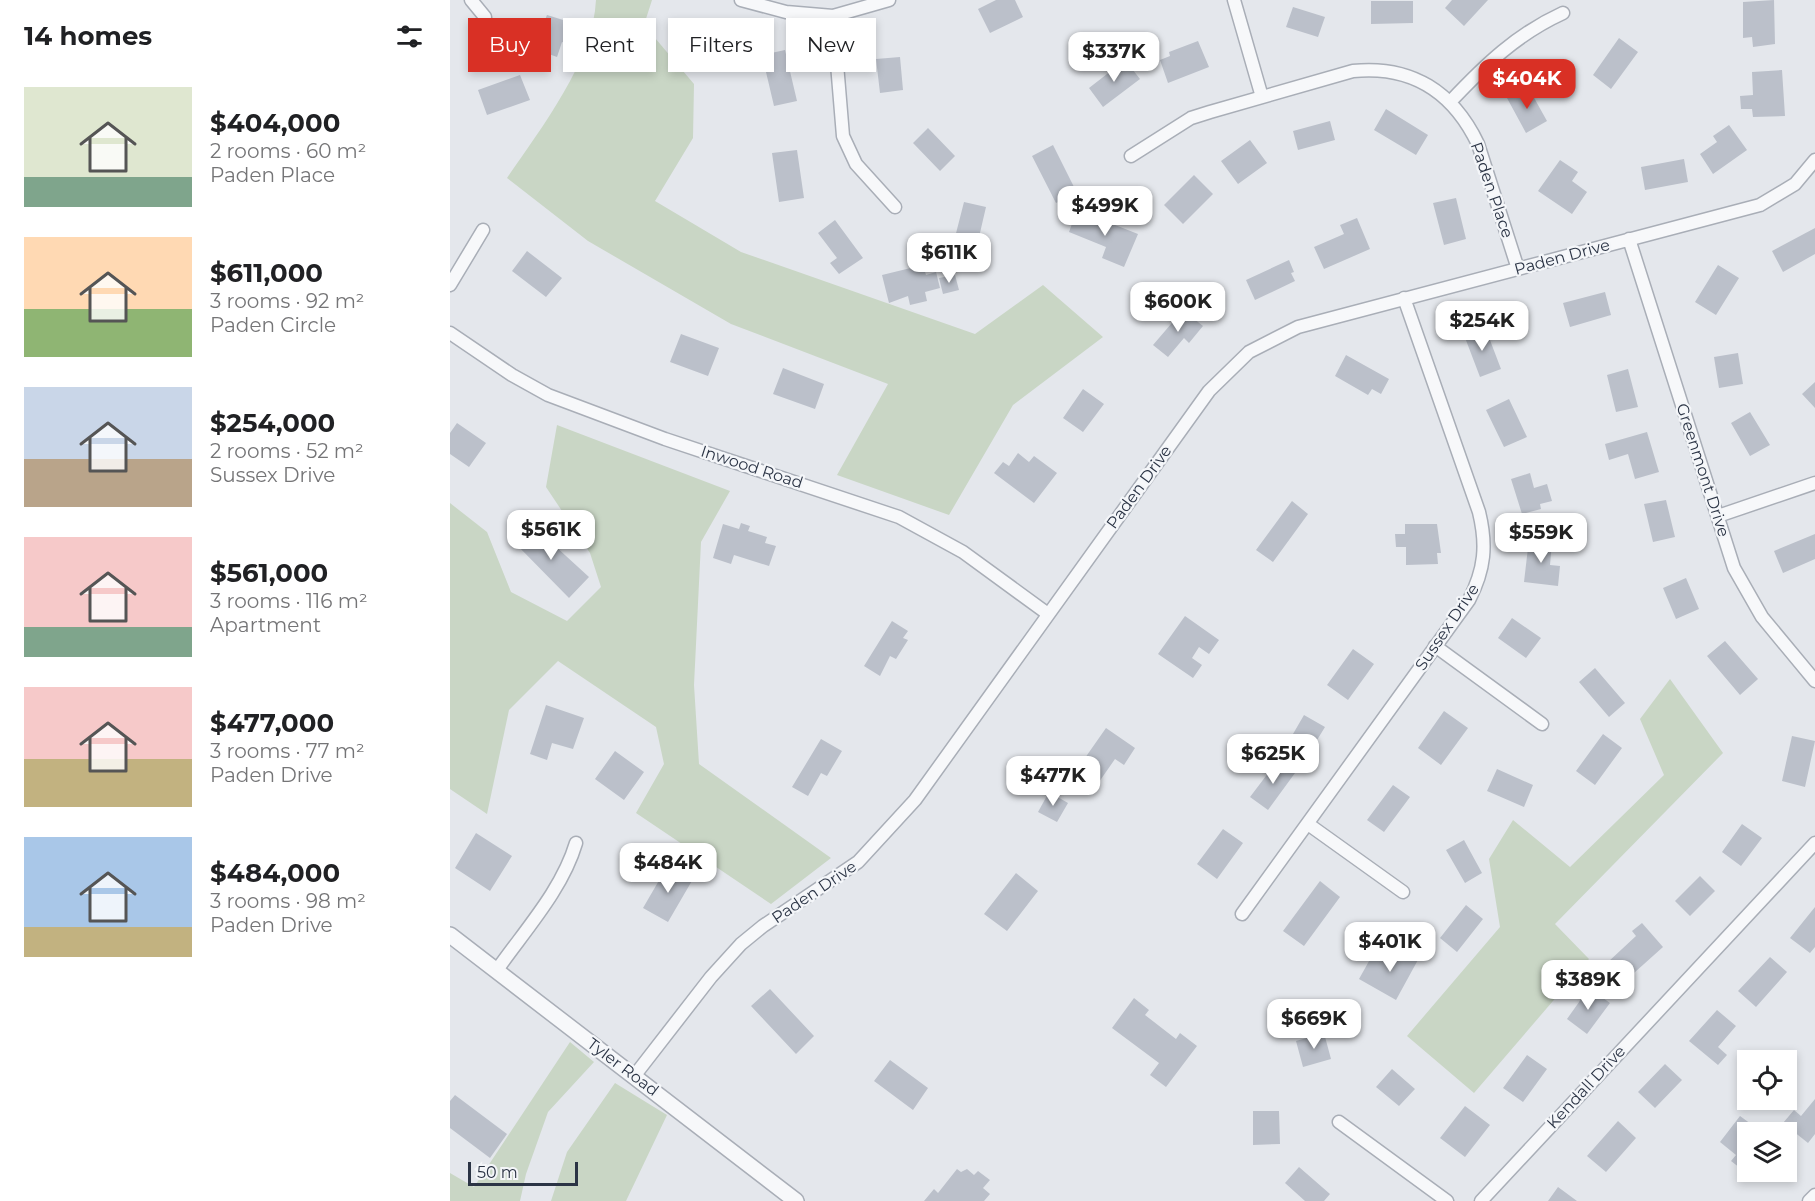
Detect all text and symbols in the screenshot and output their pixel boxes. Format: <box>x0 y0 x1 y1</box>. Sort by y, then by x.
chip: Buy <box>468 18 551 72</box>
chip: Rent <box>563 18 656 72</box>
chip: Filters <box>668 18 774 72</box>
chip: New <box>786 18 876 72</box>
text: 14 homes <box>24 20 152 52</box>
icon: filters <box>393 20 426 53</box>
pin: $337K <box>1072 32 1156 83</box>
text: $337K <box>1082 39 1146 63</box>
pin: $404K <box>1485 59 1569 110</box>
text: $404K <box>1493 66 1561 90</box>
text: $404,000 <box>210 107 340 139</box>
icon: home <box>72 111 144 183</box>
text: 2 rooms · 60 m² <box>210 139 366 163</box>
street label: Paden Place <box>1467 140 1517 240</box>
text: Paden Place <box>210 163 335 187</box>
pin: $499K <box>1063 186 1147 237</box>
text: $499K <box>1072 193 1138 217</box>
pin: $611K <box>907 233 991 284</box>
street label: Paden Drive <box>1512 235 1612 279</box>
text: $611K <box>921 240 977 264</box>
text: $611,000 <box>210 257 323 289</box>
icon: home <box>72 261 144 333</box>
pin: $600K <box>1136 282 1220 333</box>
text: 3 rooms · 92 m² <box>210 289 364 313</box>
text: $600K <box>1144 289 1212 313</box>
pin: $254K <box>1440 301 1524 352</box>
text: $254K <box>1449 308 1515 332</box>
text: Paden Circle <box>210 313 336 337</box>
street label: Greenmont Drive <box>1672 401 1734 539</box>
text: $254,000 <box>210 407 335 439</box>
icon: home <box>72 411 144 483</box>
text: 2 rooms · 52 m² <box>210 439 364 463</box>
street label: Inwood Road <box>699 442 805 492</box>
street label: Paden Drive <box>1102 442 1176 532</box>
text: Sussex Drive <box>210 463 335 487</box>
pin: $561K <box>509 510 593 561</box>
pin: $559K <box>1499 513 1583 564</box>
text: $561K <box>521 517 581 541</box>
text: $559K <box>1509 520 1573 544</box>
text: $561,000 <box>210 557 328 589</box>
icon: home <box>72 561 144 633</box>
street label: Sussex Drive <box>1411 580 1483 674</box>
text: 3 rooms · 116 m² <box>210 589 368 613</box>
text: Apartment <box>210 613 321 637</box>
text: $477,000 <box>210 707 334 739</box>
icon: home <box>72 711 144 783</box>
pin: $625K <box>1231 734 1315 785</box>
text: 3 rooms · 77 m² <box>210 739 365 763</box>
text: $625K <box>1241 741 1305 765</box>
pin: $477K <box>1011 756 1095 807</box>
text: Paden Drive <box>210 763 333 787</box>
text: $477K <box>1020 763 1086 787</box>
pin: $484K <box>626 843 710 894</box>
text: $484K <box>634 850 702 874</box>
text: $484,000 <box>210 857 340 889</box>
street label: Paden Drive <box>768 857 860 927</box>
icon: home <box>72 861 144 933</box>
text: 3 rooms · 98 m² <box>210 889 366 913</box>
text: Paden Drive <box>210 913 333 937</box>
pin: $401K <box>1348 922 1432 973</box>
text: $401K <box>1359 929 1421 953</box>
pin: $389K <box>1546 960 1630 1011</box>
text: $389K <box>1555 967 1621 991</box>
pin: $669K <box>1272 999 1356 1050</box>
text: $669K <box>1281 1006 1347 1030</box>
street label: Tyler Road <box>584 1034 662 1100</box>
street label: Kendall Drive <box>1543 1042 1629 1132</box>
map controls <box>1737 1050 1797 1182</box>
button: locate <box>1737 1050 1797 1110</box>
button: layers <box>1737 1122 1797 1182</box>
scale bar <box>468 1159 578 1186</box>
text: 50 m <box>477 1163 518 1182</box>

